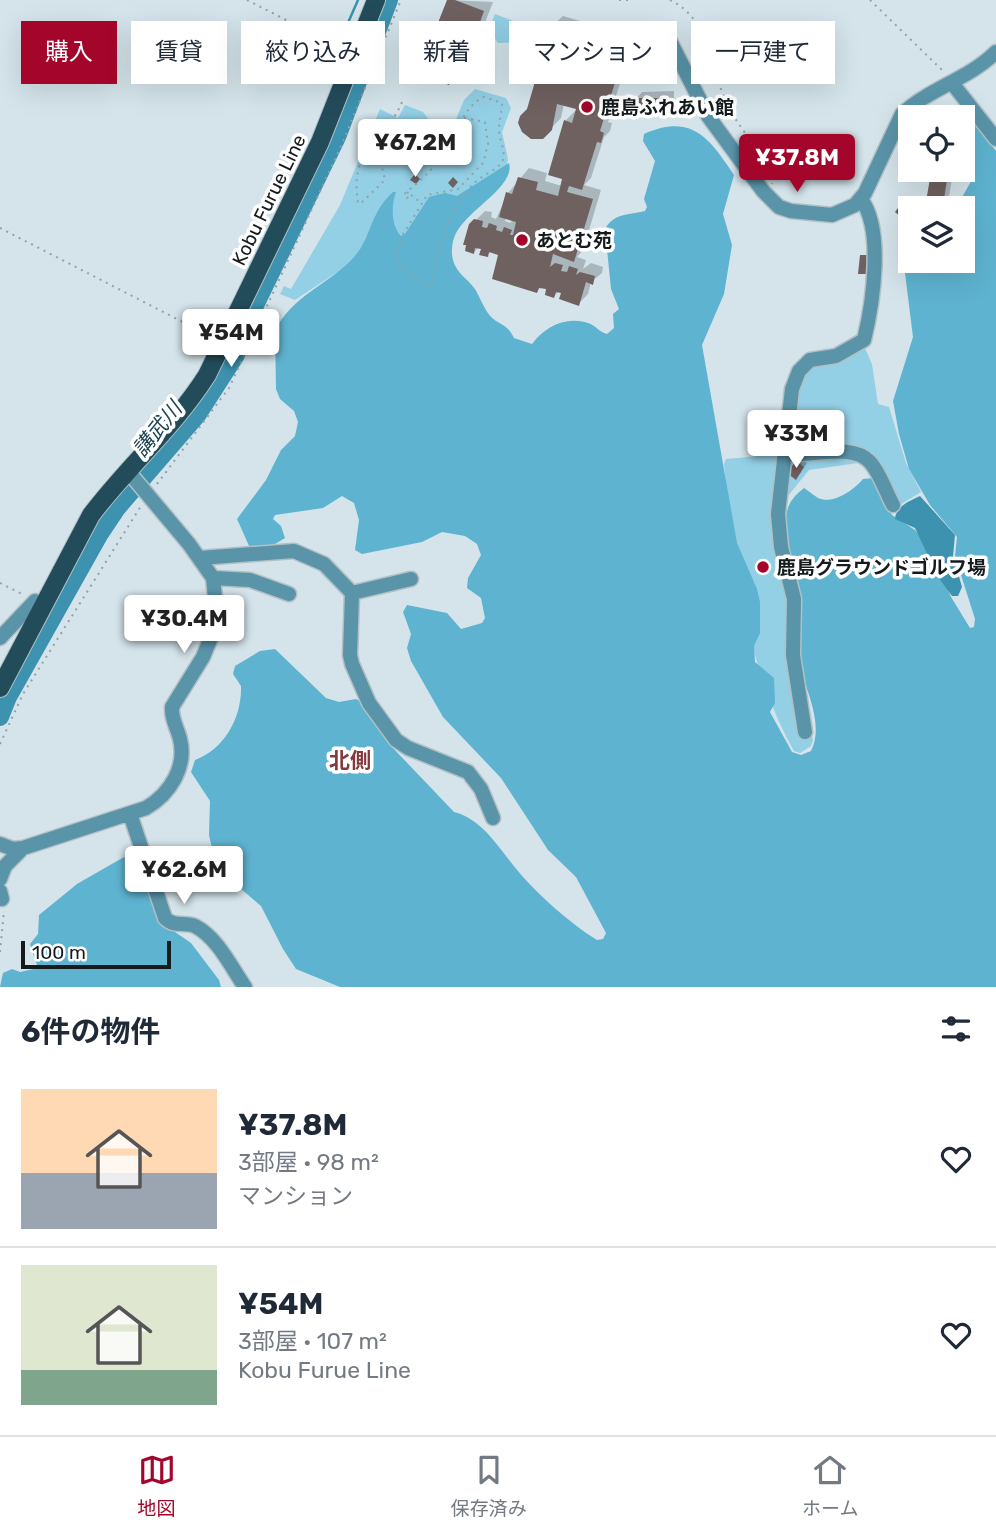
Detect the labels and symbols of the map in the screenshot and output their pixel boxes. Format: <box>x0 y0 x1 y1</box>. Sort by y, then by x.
place label: 鹿島ふれあい館 <box>601 96 734 119</box>
marker: 鹿島ふれあい館 <box>579 99 595 115</box>
pin: ¥67.2M <box>358 120 472 179</box>
street label: Kobu Furue Line <box>227 131 311 269</box>
pin: ¥37.8M <box>740 134 854 194</box>
place label: あとむ苑 <box>536 229 612 252</box>
marker: あとむ苑 <box>514 232 530 248</box>
pin: ¥54M <box>190 310 272 369</box>
water label: 講武川 <box>127 395 188 461</box>
pin: ¥33M <box>755 410 837 470</box>
place label: 鹿島グラウンドゴルフ場 <box>777 556 986 579</box>
marker: 鹿島グラウンドゴルフ場 <box>755 559 771 575</box>
pin: ¥30.4M <box>127 596 241 655</box>
district label: 北側 <box>329 748 371 773</box>
pin: ¥62.6M <box>127 846 241 906</box>
scale bar <box>21 938 172 970</box>

